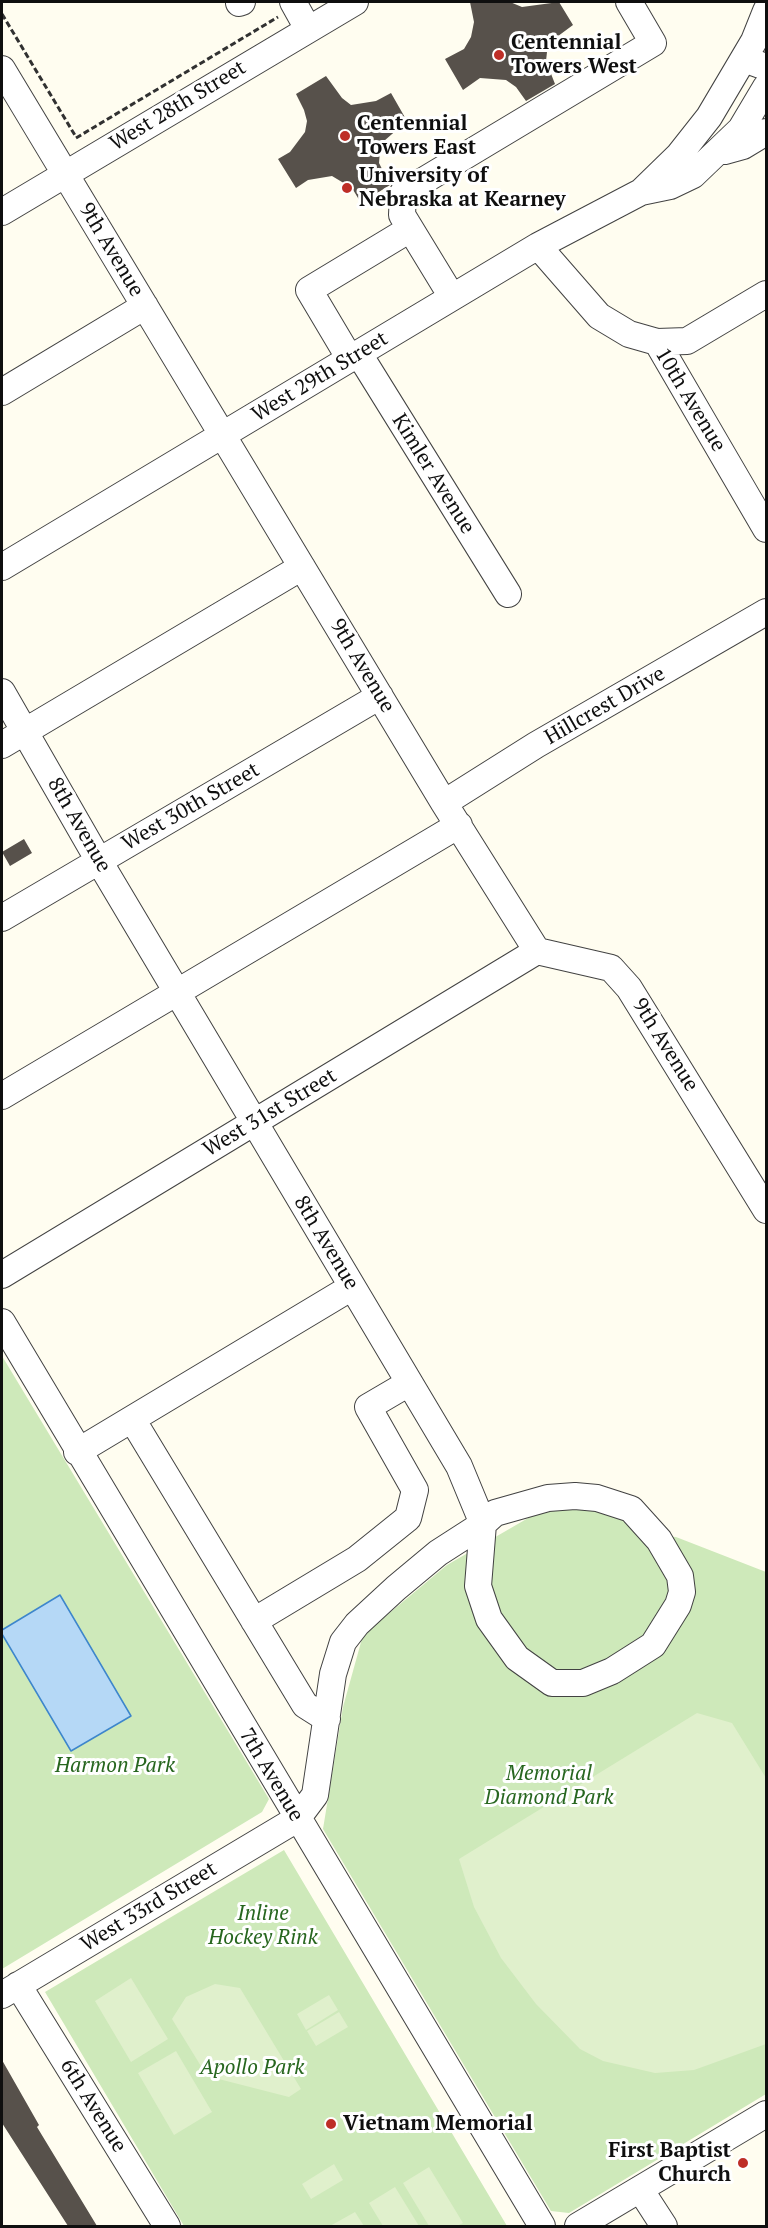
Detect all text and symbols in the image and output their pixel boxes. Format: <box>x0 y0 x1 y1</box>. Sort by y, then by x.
place label: Centennial Towers West <box>511 30 637 80</box>
marker: Centennial Towers West <box>492 48 506 62</box>
street label: West 28th Street <box>105 55 251 157</box>
place label: Centennial Towers East <box>357 111 476 161</box>
marker: Centennial Towers East <box>338 129 352 143</box>
place label: University of Nebraska at Kearney <box>359 163 566 213</box>
marker: University of Nebraska at Kearney <box>340 181 354 195</box>
street label: 9th Avenue <box>73 198 149 302</box>
street label: West 29th Street <box>247 326 393 428</box>
street label: 10th Avenue <box>649 344 731 456</box>
street label: Kimler Avenue <box>386 409 480 539</box>
street label: 9th Avenue <box>324 614 400 718</box>
street label: Hillcrest Drive <box>540 661 670 751</box>
street label: West 30th Street <box>118 757 264 857</box>
street label: 8th Avenue <box>42 773 116 877</box>
street label: 9th Avenue <box>626 994 704 1096</box>
street label: West 31st Street <box>199 1063 341 1163</box>
street label: 8th Avenue <box>288 1191 364 1295</box>
street label: 7th Avenue <box>233 1724 309 1826</box>
park label: Harmon Park <box>55 1753 175 1779</box>
park label: Memorial Diamond Park <box>484 1761 614 1811</box>
street label: West 33rd Street <box>76 1857 222 1957</box>
park label: Inline Hockey Rink <box>208 1901 318 1951</box>
street label: 6th Avenue <box>54 2055 132 2157</box>
park label: Apollo Park <box>200 2055 304 2081</box>
place label: Vietnam Memorial <box>343 2111 533 2137</box>
marker: Vietnam Memorial <box>324 2117 338 2131</box>
place label: First Baptist Church <box>608 2138 731 2188</box>
marker: First Baptist Church <box>736 2156 750 2170</box>

